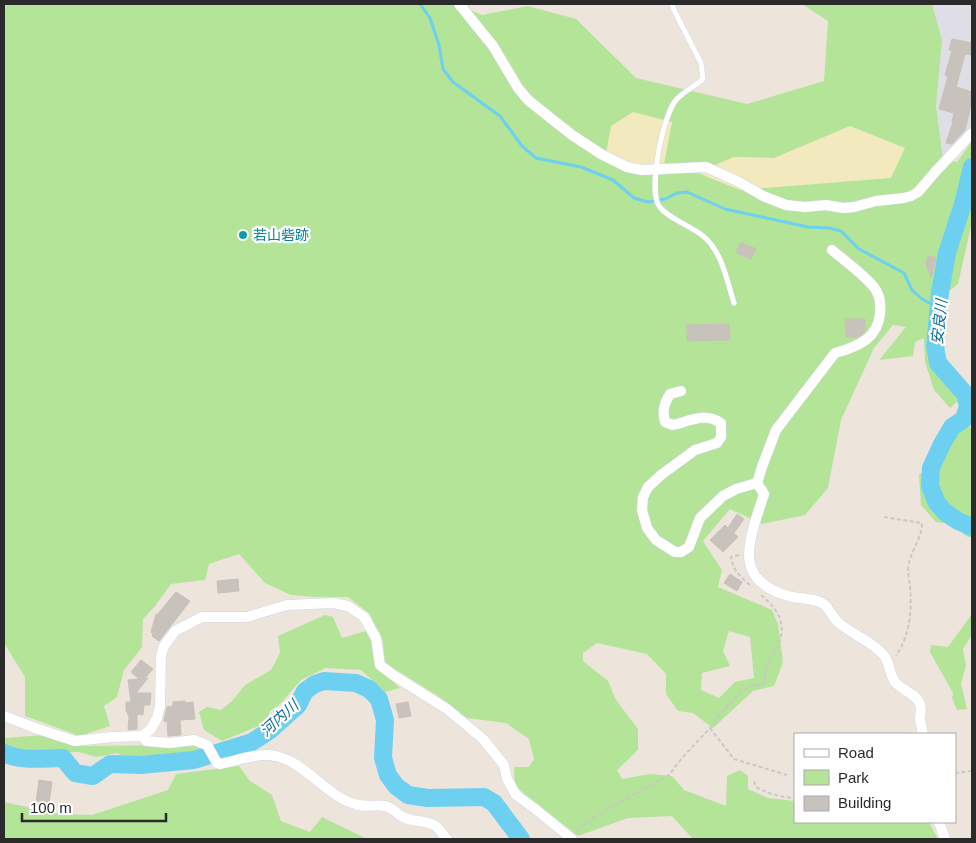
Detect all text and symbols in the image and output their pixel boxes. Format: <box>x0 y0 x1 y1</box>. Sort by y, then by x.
place label: 若山砦跡 <box>253 227 309 243</box>
marker: 若山砦跡 <box>237 229 249 241</box>
water label: 安良川 <box>928 297 950 345</box>
water label: 河内川 <box>257 695 303 739</box>
legend <box>794 733 956 823</box>
text: Road <box>838 744 874 761</box>
text: Park <box>838 769 869 786</box>
scale bar <box>22 790 166 822</box>
text: Building <box>838 794 891 811</box>
text: 100 m <box>30 799 72 816</box>

